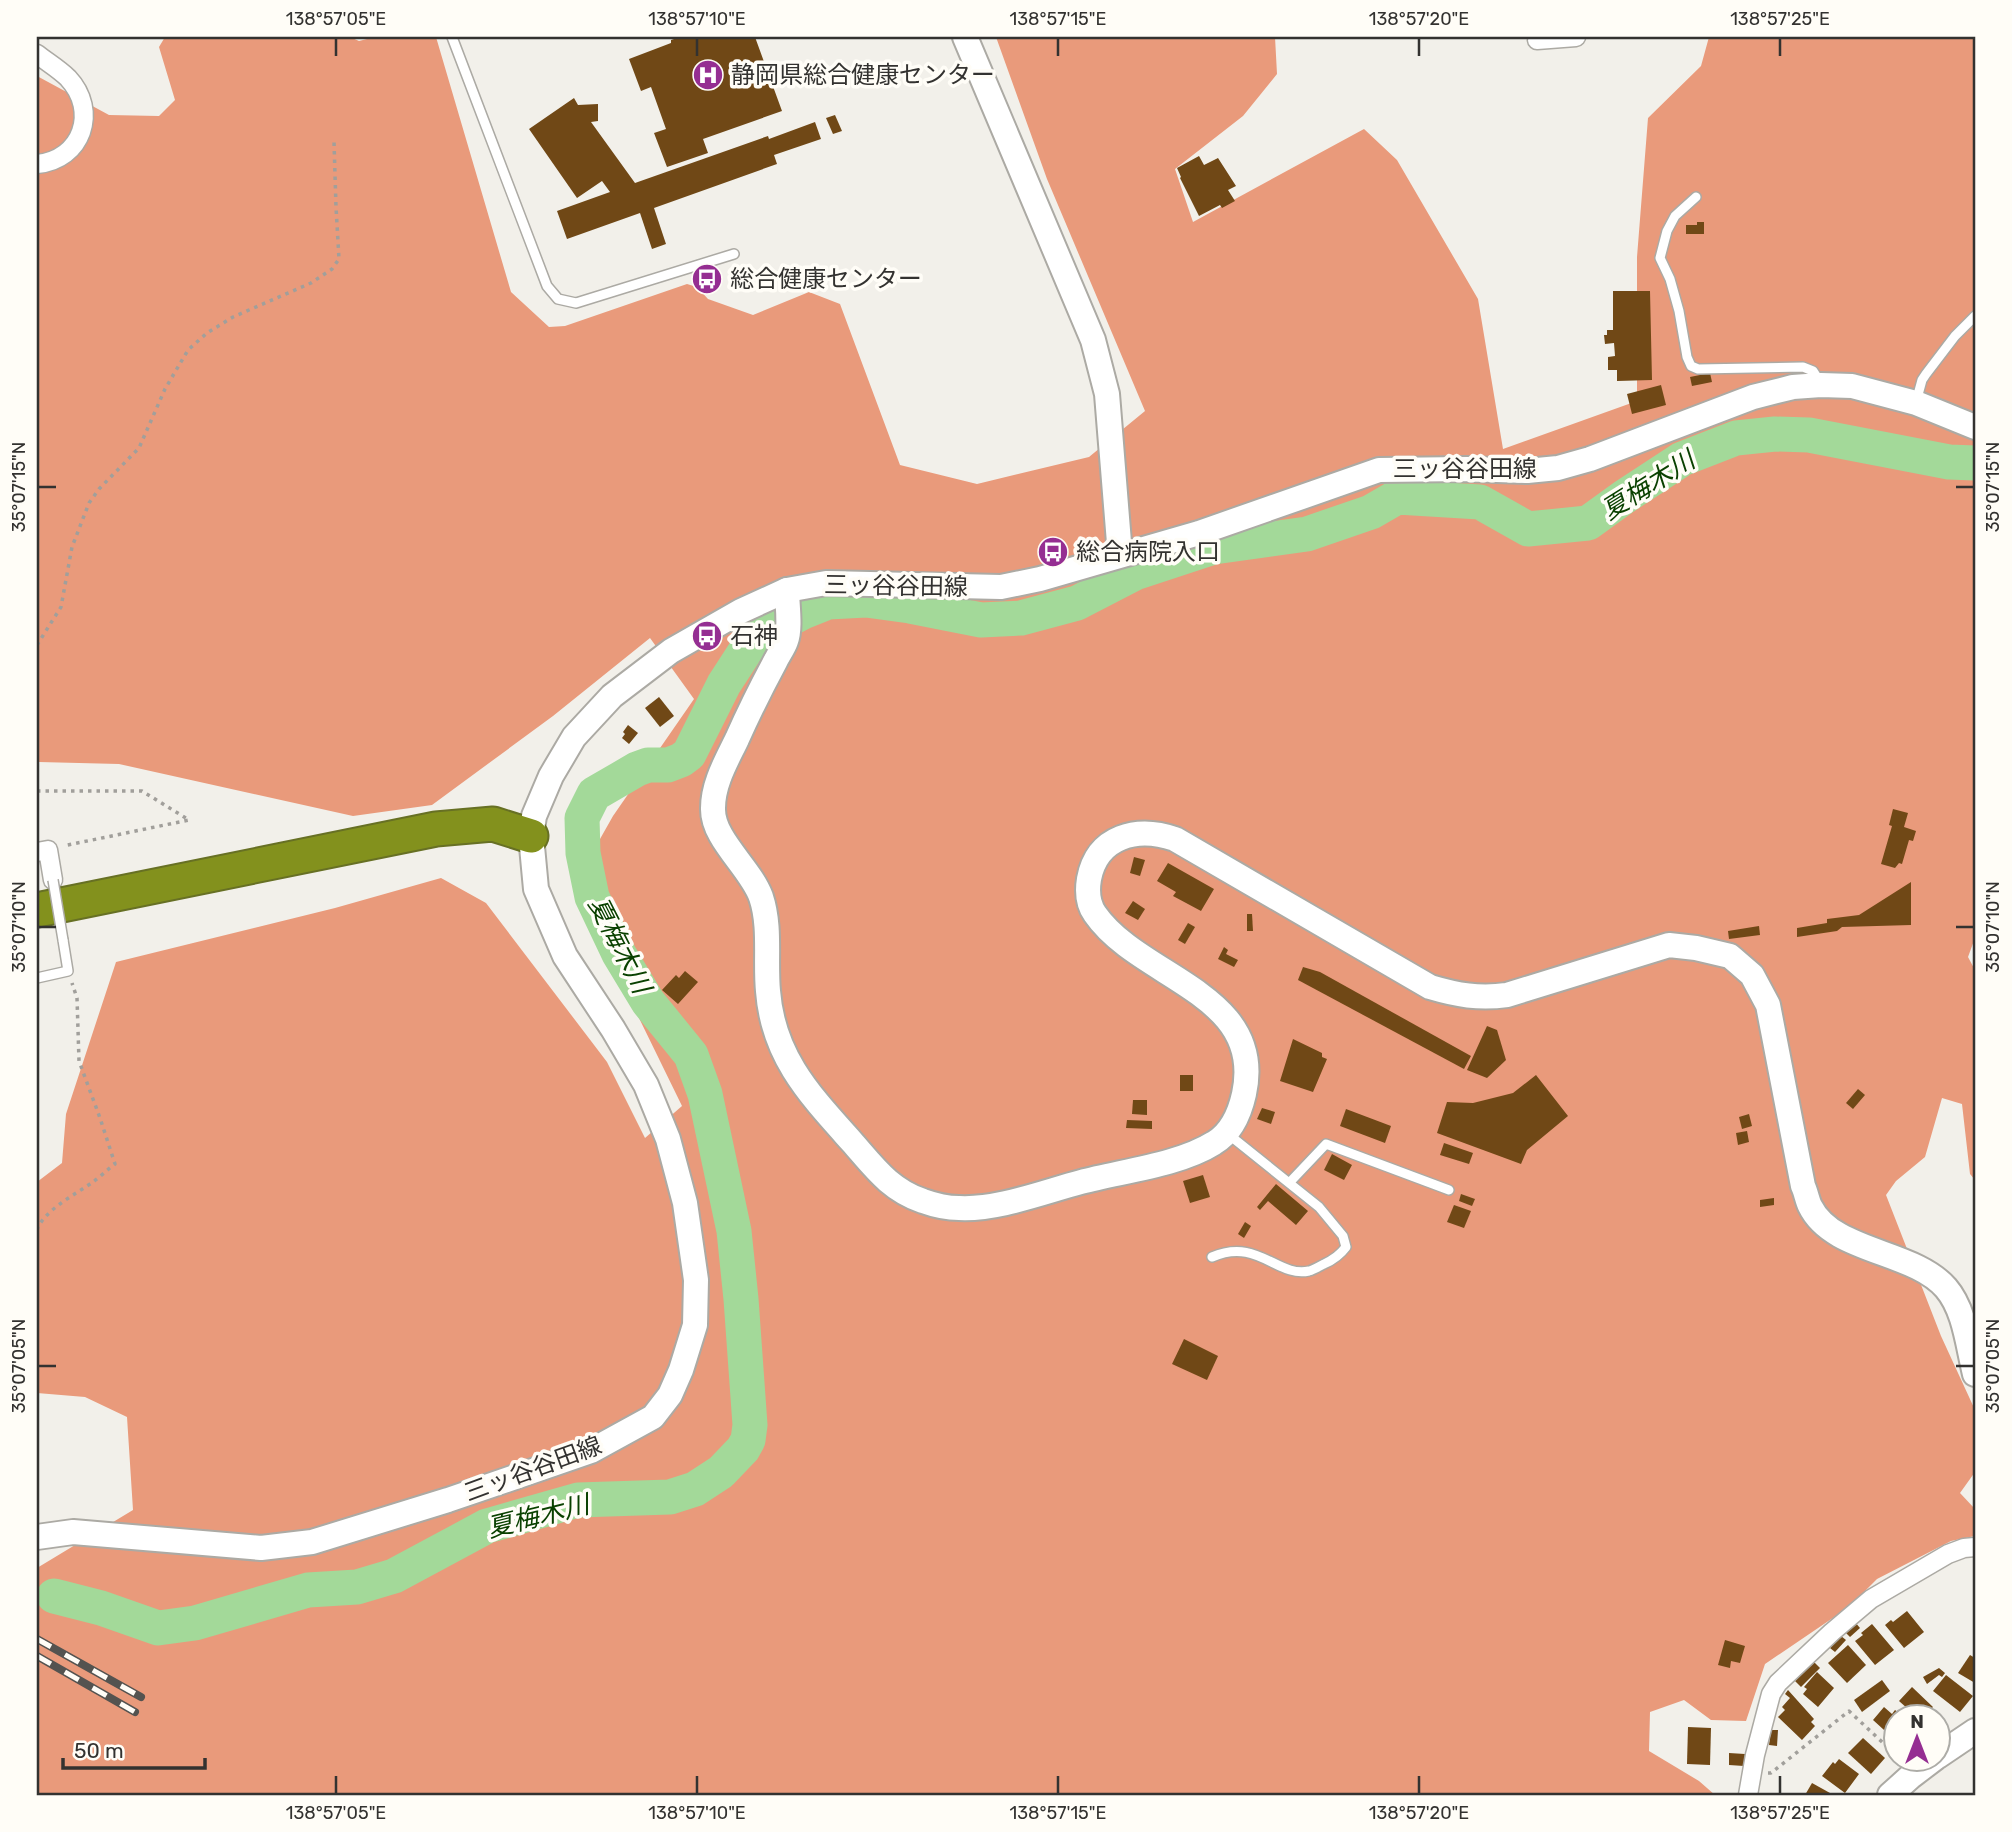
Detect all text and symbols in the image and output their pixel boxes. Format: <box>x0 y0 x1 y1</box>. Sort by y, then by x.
text: 138°57'05"E <box>286 8 386 30</box>
text: 138°57'10"E <box>648 8 746 30</box>
text: 138°57'15"E <box>1010 8 1106 30</box>
text: 138°57'20"E <box>1369 8 1469 30</box>
text: 138°57'25"E <box>1730 8 1830 30</box>
hospital icon: 静岡県総合健康センター <box>691 58 725 92</box>
place label: 静岡県総合健康センター <box>731 61 995 89</box>
bus stop icon: 総合健康センター <box>690 262 724 296</box>
place label: 総合健康センター <box>730 265 922 293</box>
text: 35°07'15"N <box>8 442 30 532</box>
text: 35°07'15"N <box>1982 442 2004 532</box>
water label: 夏梅木川 <box>1596 443 1703 526</box>
street label: 三ッ谷谷田線 <box>1393 455 1537 483</box>
bus stop icon: 総合病院入口 <box>1036 535 1070 569</box>
place label: 総合病院入口 <box>1076 538 1220 566</box>
street label: 三ッ谷谷田線 <box>824 571 968 601</box>
bus stop icon: 石神 <box>690 619 724 653</box>
place label: 石神 <box>730 622 778 650</box>
text: 35°07'10"N <box>8 881 30 973</box>
text: 35°07'10"N <box>1982 881 2004 973</box>
water label: 夏梅木川 <box>582 892 658 1001</box>
text: 35°07'05"N <box>8 1319 30 1413</box>
text: 35°07'05"N <box>1982 1319 2004 1413</box>
street label: 三ッ谷谷田線 <box>461 1431 605 1507</box>
water label: 夏梅木川 <box>484 1488 595 1544</box>
north arrow <box>1882 1702 1952 1772</box>
text: N <box>1910 1710 1924 1733</box>
scale bar <box>63 1727 205 1771</box>
text: 50 m <box>74 1738 124 1763</box>
text: 138°57'05"E <box>286 1802 386 1824</box>
text: 138°57'10"E <box>648 1802 746 1824</box>
text: 138°57'15"E <box>1010 1802 1106 1824</box>
text: 138°57'20"E <box>1369 1802 1469 1824</box>
text: 138°57'25"E <box>1730 1802 1830 1824</box>

